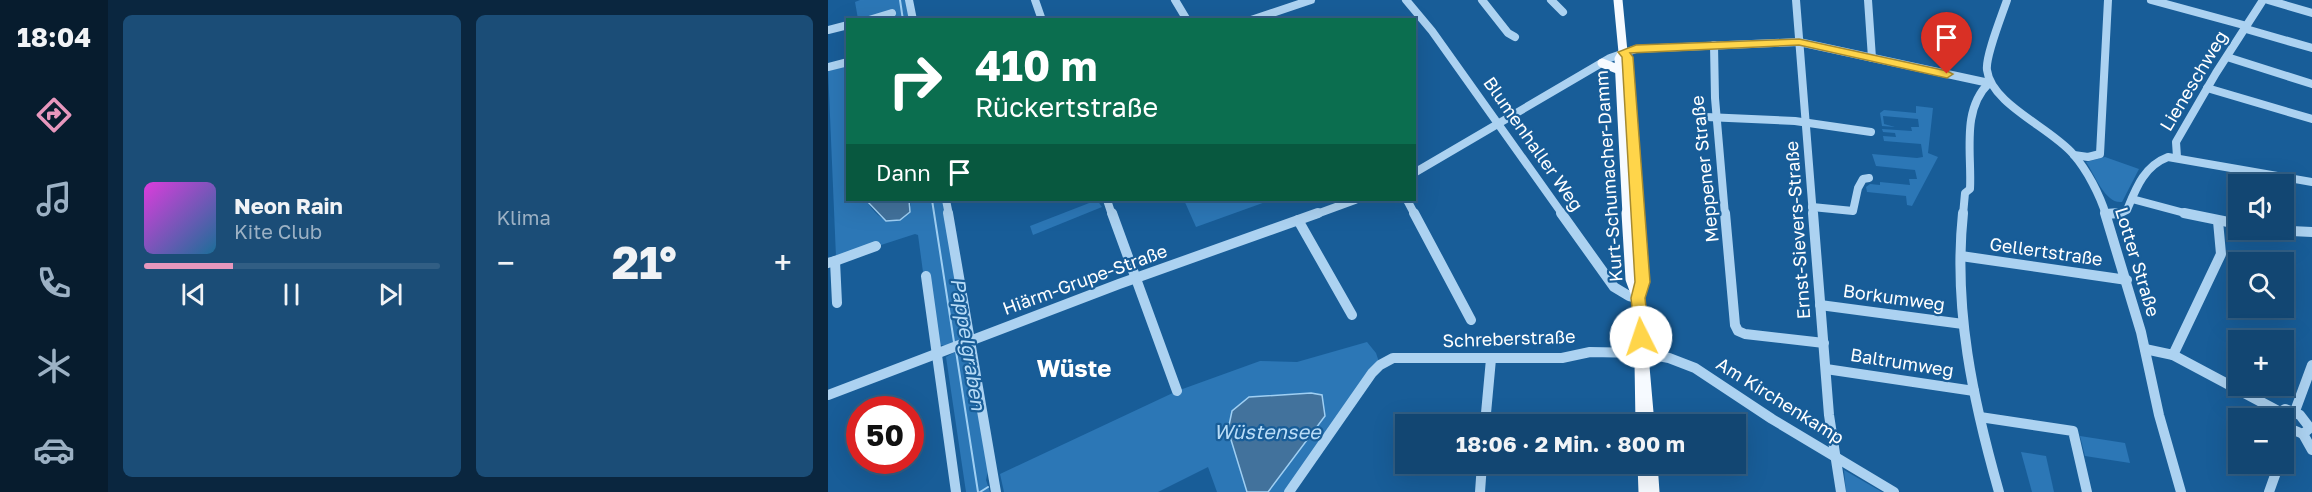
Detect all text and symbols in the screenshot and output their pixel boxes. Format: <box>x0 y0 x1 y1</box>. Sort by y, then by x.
pin <box>1921 12 1972 74</box>
text: 18:04 <box>17 21 91 53</box>
icon: arrive <box>1930 21 1963 54</box>
street label: Lieneschweg <box>2155 26 2232 135</box>
text: 410 m <box>975 40 1097 90</box>
icon: right <box>876 42 954 120</box>
street label: Kurt-Schumacher-Damm <box>1590 69 1626 283</box>
street label: Blumenhaller Weg <box>1479 72 1588 215</box>
text: Rückertstraße <box>975 91 1158 123</box>
icon: directions <box>33 94 75 136</box>
street label: Meppener Straße <box>1685 94 1723 244</box>
street label: Ernst-Sievers-Straße <box>1780 140 1814 320</box>
icon: arrive <box>943 156 976 189</box>
text: Dann <box>876 159 931 186</box>
map controls <box>2228 174 2294 474</box>
button: sound <box>2228 174 2294 240</box>
icon: music <box>33 178 75 220</box>
text: Neon Rain <box>234 192 343 219</box>
street label: Lotter Straße <box>2111 204 2165 319</box>
text: Klima <box>497 205 551 229</box>
text: Kite Club <box>234 219 322 243</box>
street label: Gellertstraße <box>1988 232 2104 270</box>
text: 21° <box>612 235 677 289</box>
street label: Hiärm-Grupe-Straße <box>999 239 1170 319</box>
text: − <box>497 243 515 282</box>
text: + <box>774 243 792 282</box>
button: search <box>2228 252 2294 318</box>
icon: phone <box>33 262 75 304</box>
water label: Pappelgraben <box>946 276 991 413</box>
icon: previous <box>177 278 210 311</box>
icon: pause <box>275 278 308 311</box>
icon: next <box>374 278 407 311</box>
street label: Borkumweg <box>1842 279 1946 315</box>
position arrow <box>1609 305 1673 369</box>
street label: Schreberstraße <box>1442 325 1576 351</box>
button: + <box>2228 330 2294 396</box>
street label: Baltrumweg <box>1849 343 1955 381</box>
icon: climate <box>33 345 75 387</box>
street label: Am Kirchenkamp <box>1713 352 1848 448</box>
district label: Wüste <box>1037 353 1111 382</box>
speed limit sign: 50 <box>846 396 924 474</box>
button: − <box>2228 408 2294 474</box>
water label: Wüstensee <box>1213 419 1322 443</box>
icon: car <box>33 429 75 471</box>
text: 18:06 · 2 Min. · 800 m <box>1456 430 1685 457</box>

